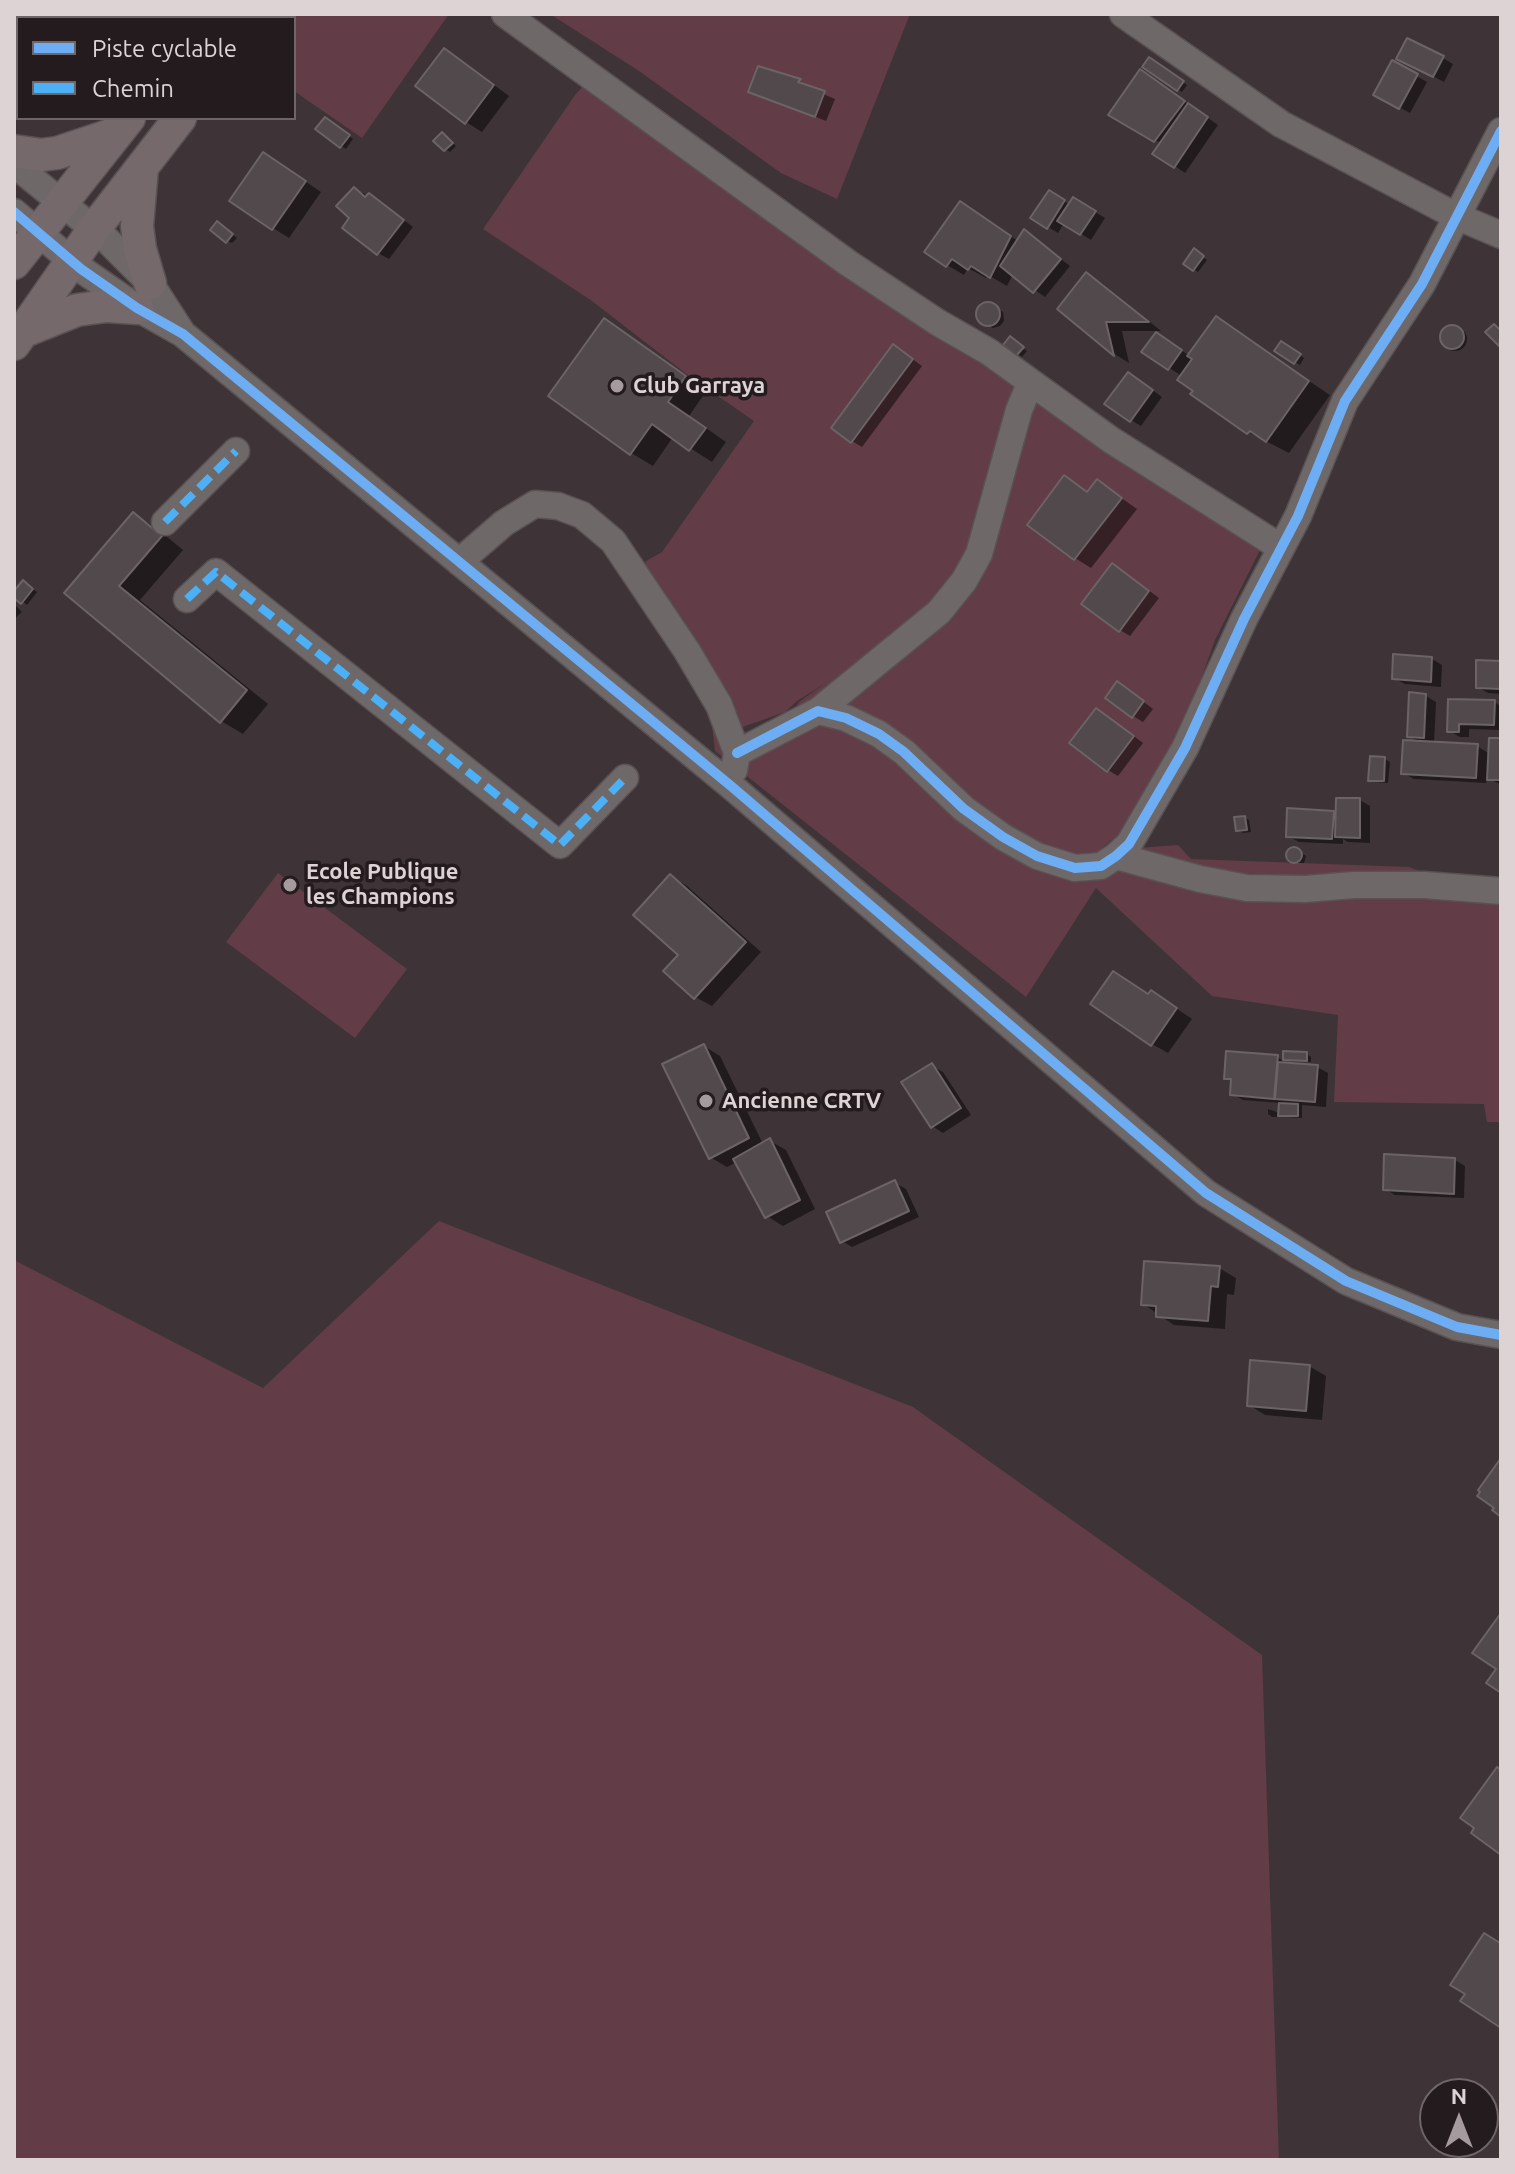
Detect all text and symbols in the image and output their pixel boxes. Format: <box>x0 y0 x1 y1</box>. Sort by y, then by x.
legend <box>16 16 296 120</box>
text: Piste cyclable <box>92 35 237 62</box>
text: Chemin <box>92 75 174 102</box>
place label: Club Garraya <box>633 373 765 399</box>
marker: Club Garraya <box>608 377 626 395</box>
place label: Ecole Publique les Champions <box>306 859 459 910</box>
marker: Ecole Publique les Champions <box>281 876 299 894</box>
place label: Ancienne CRTV <box>722 1088 881 1114</box>
marker: Ancienne CRTV <box>697 1092 715 1110</box>
north arrow <box>1419 2078 1499 2158</box>
text: N <box>1451 2083 1467 2108</box>

